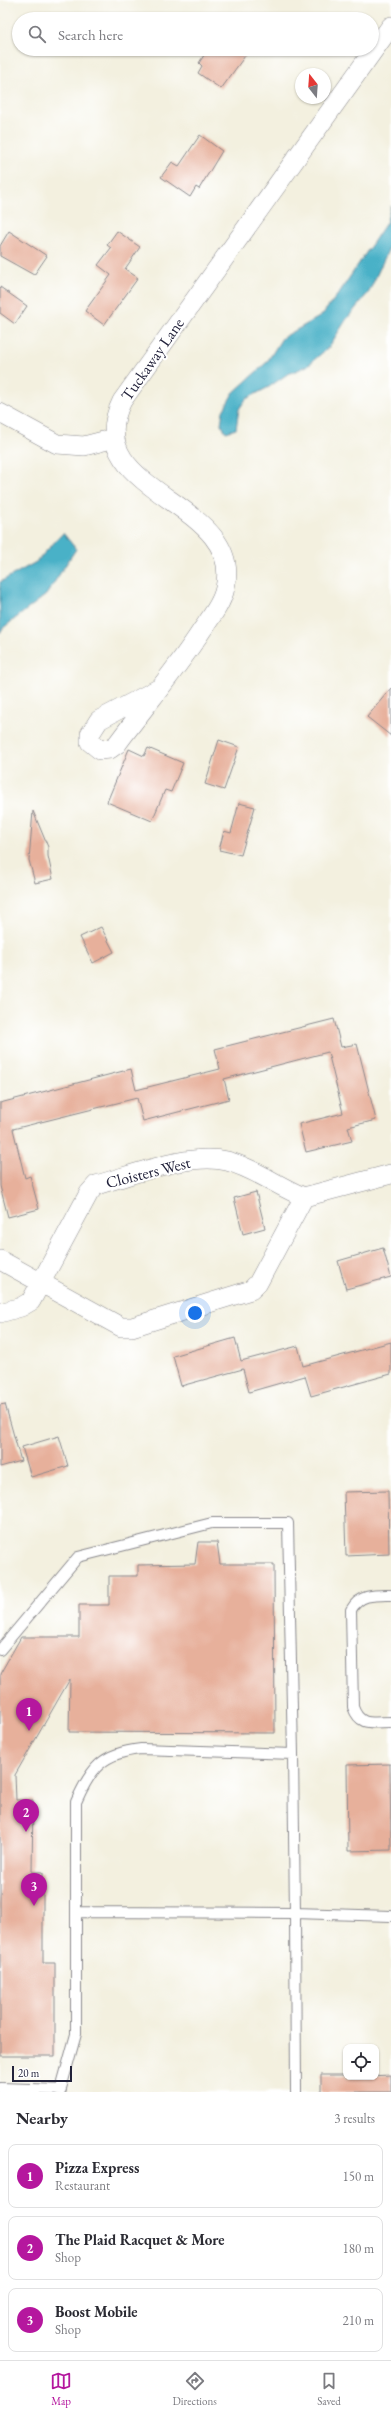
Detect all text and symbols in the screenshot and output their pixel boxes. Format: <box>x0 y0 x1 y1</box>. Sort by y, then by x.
search box <box>12 12 379 56</box>
icon: search <box>26 23 48 45</box>
text: Search here <box>58 25 123 44</box>
north arrow <box>295 68 331 104</box>
street label: Tuckaway Lane <box>116 314 189 405</box>
street label: Cloisters West <box>104 1152 193 1193</box>
your location <box>185 1303 205 1323</box>
pin: 1 <box>16 1698 42 1731</box>
pin: 2 <box>13 1799 39 1832</box>
pin: 3 <box>21 1873 47 1906</box>
map controls <box>343 2044 379 2080</box>
button: locate <box>343 2044 379 2080</box>
scale bar <box>12 2064 72 2083</box>
text: 20 m <box>18 2066 39 2080</box>
text: Nearby <box>16 2107 68 2129</box>
text: 3 results <box>334 2110 375 2127</box>
text: Pizza Express <box>55 2158 139 2177</box>
text: 1 <box>27 2168 33 2185</box>
text: 150 m <box>343 2168 374 2185</box>
text: Restaurant <box>55 2177 110 2194</box>
text: The Plaid Racquet & More <box>55 2230 225 2249</box>
text: 2 <box>27 2240 33 2257</box>
text: 180 m <box>343 2240 374 2257</box>
text: Shop <box>55 2249 81 2266</box>
text: Boost Mobile <box>55 2302 138 2321</box>
text: 3 <box>27 2312 33 2329</box>
text: 210 m <box>343 2312 374 2329</box>
text: Shop <box>55 2321 81 2338</box>
tab: Map <box>50 2370 72 2408</box>
tab: Directions <box>173 2370 217 2408</box>
tab: Saved <box>317 2370 341 2408</box>

